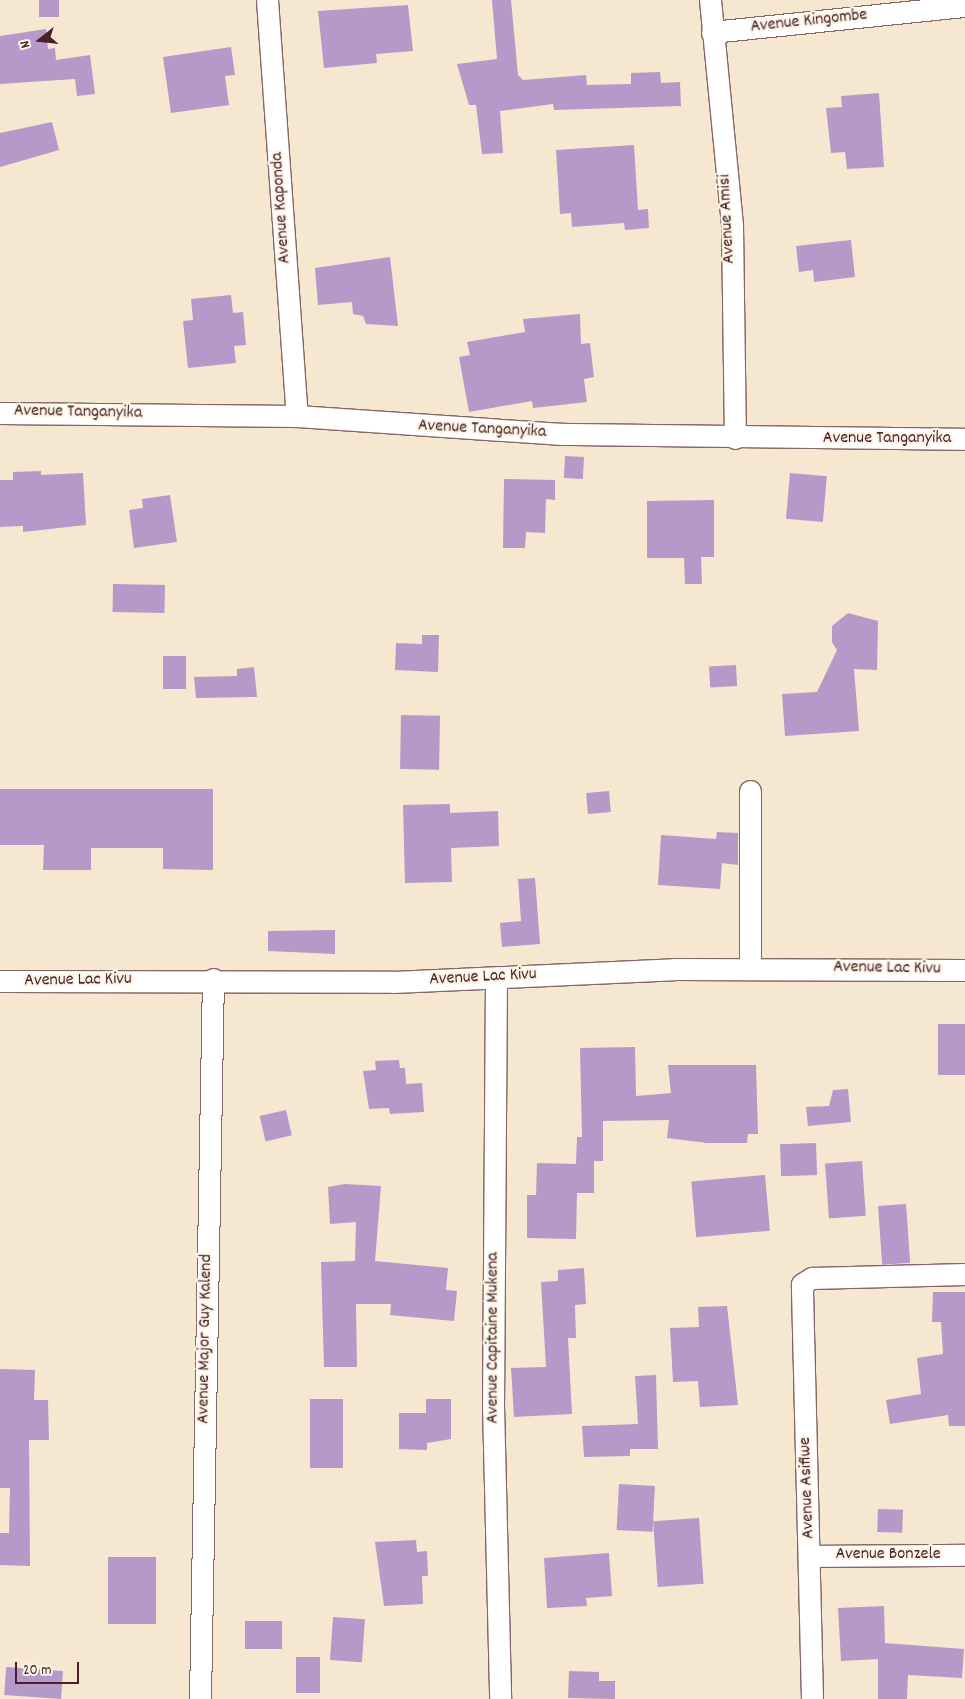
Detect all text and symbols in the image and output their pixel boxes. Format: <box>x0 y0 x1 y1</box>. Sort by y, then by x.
street label: Avenue Kingombe <box>750 5 868 39</box>
north arrow <box>15 15 65 65</box>
text: N <box>15 38 36 50</box>
street label: Avenue Kaponda <box>267 152 297 264</box>
street label: Avenue Amisi <box>715 174 741 264</box>
street label: Avenue Tanganyika <box>14 401 142 425</box>
street label: Avenue Tanganyika <box>417 416 547 444</box>
street label: Avenue Tanganyika <box>823 428 951 450</box>
street label: Avenue Lac Kivu <box>833 957 941 981</box>
street label: Avenue Lac Kivu <box>429 964 537 992</box>
street label: Avenue Lac Kivu <box>24 969 132 993</box>
street label: Avenue Capitaine Mukena <box>483 1252 505 1424</box>
street label: Avenue Major Guy Kalend <box>194 1254 218 1424</box>
street label: Avenue Asifiwe <box>795 1437 821 1539</box>
street label: Avenue Bonzele <box>835 1544 941 1566</box>
scale bar <box>18 1652 81 1684</box>
text: 20 m <box>23 1660 51 1682</box>

